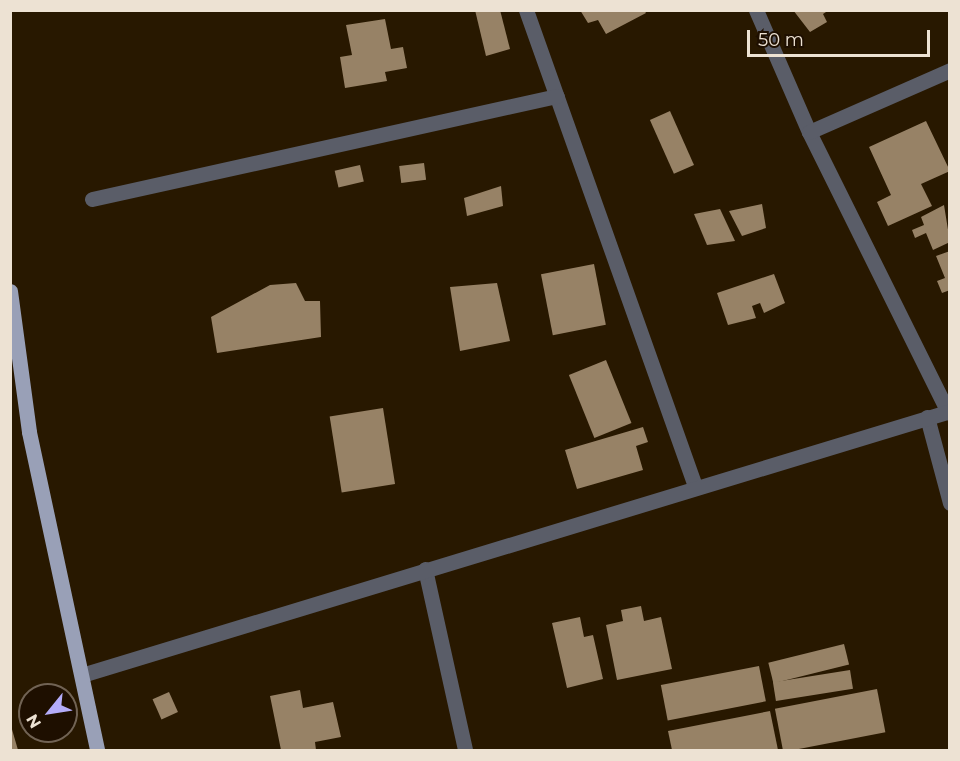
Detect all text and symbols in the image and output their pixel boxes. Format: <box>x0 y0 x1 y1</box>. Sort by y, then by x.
scale bar <box>750 18 933 56</box>
text: 50 m <box>758 29 804 51</box>
north arrow <box>18 683 78 743</box>
text: N <box>22 711 45 732</box>

